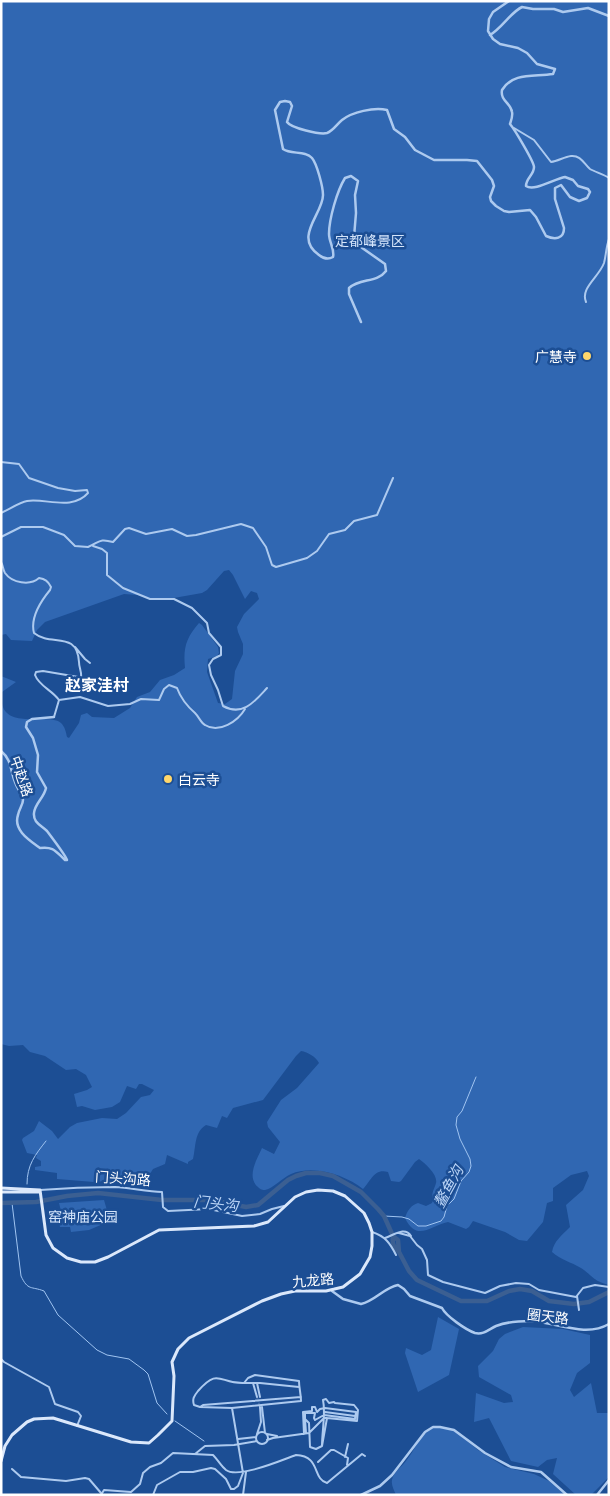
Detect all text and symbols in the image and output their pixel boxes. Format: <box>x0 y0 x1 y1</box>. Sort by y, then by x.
park label: 定都峰景区 <box>335 232 405 249</box>
place label: 广慧寺 <box>535 348 577 365</box>
marker: 广慧寺 <box>581 350 593 362</box>
district label: 赵家洼村 <box>65 675 129 695</box>
street label: 中赵路 <box>7 753 37 799</box>
place label: 白云寺 <box>178 771 220 788</box>
marker: 白云寺 <box>162 773 174 785</box>
water label: 鳌鱼沟 <box>429 1160 467 1210</box>
street label: 门头沟路 <box>94 1168 152 1188</box>
water label: 门头沟 <box>193 1192 241 1215</box>
park label: 窑神庙公园 <box>48 1208 118 1225</box>
street label: 九龙路 <box>291 1270 335 1290</box>
street label: 圈天路 <box>526 1305 570 1327</box>

